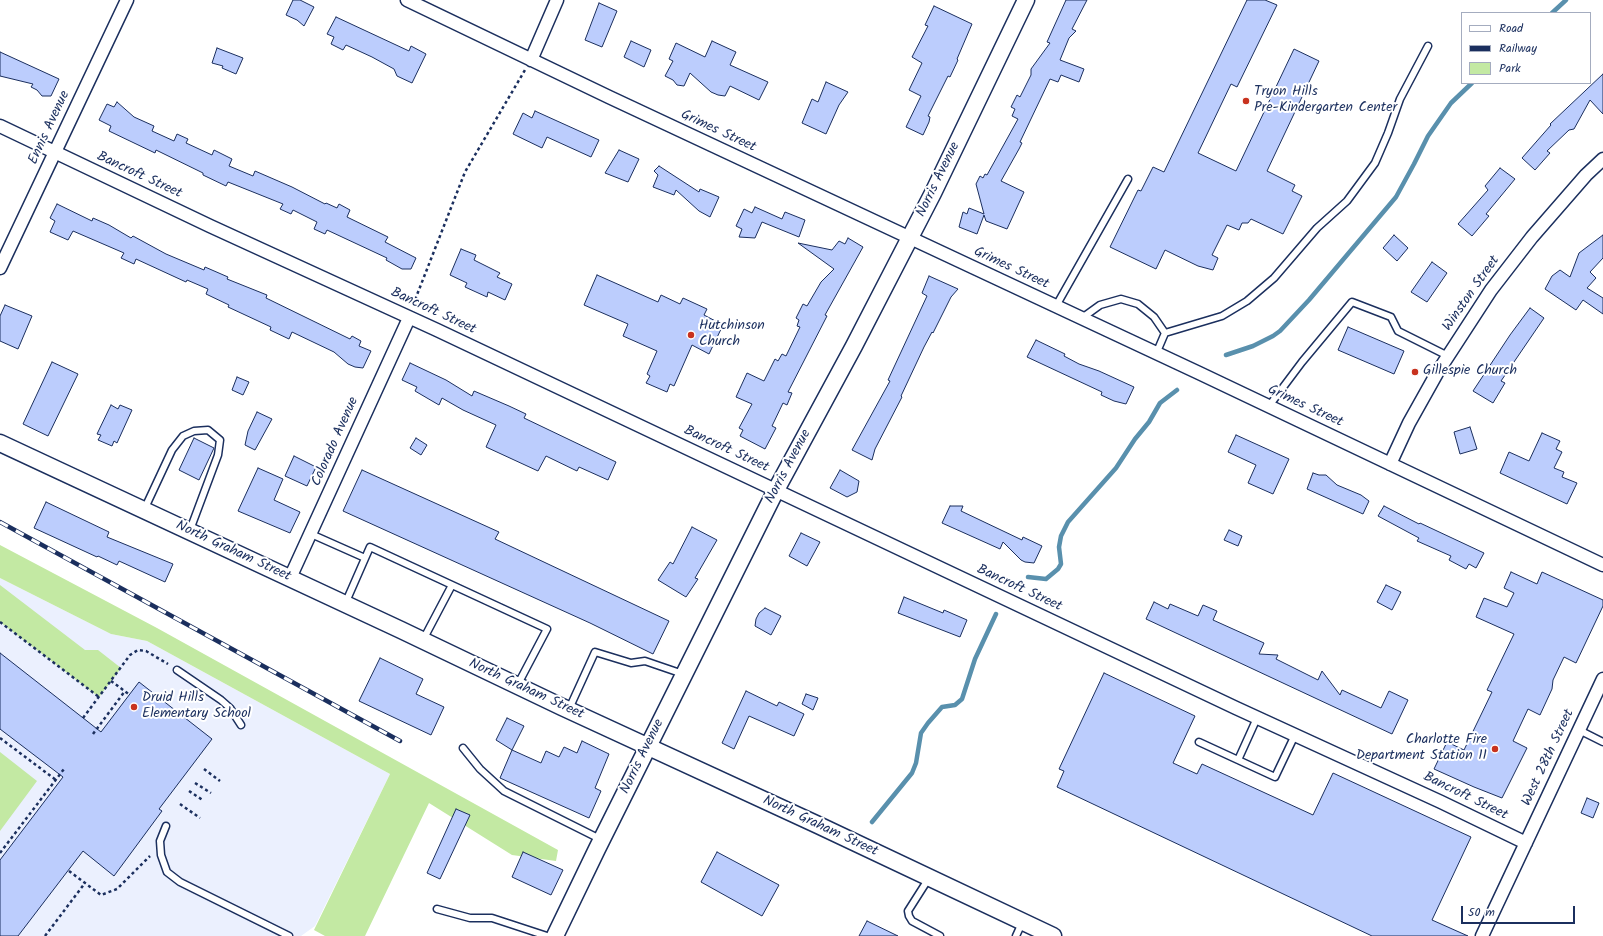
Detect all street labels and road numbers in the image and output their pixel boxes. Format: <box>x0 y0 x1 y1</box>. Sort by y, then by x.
street label: Ennis Avenue <box>26 89 74 167</box>
street label: Grimes Street <box>678 107 758 157</box>
street label: Norris Avenue <box>914 140 964 220</box>
street label: Bancroft Street <box>94 149 184 203</box>
street label: Grimes Street <box>971 244 1051 294</box>
street label: Winston Street <box>1440 253 1504 335</box>
street label: Bancroft Street <box>388 285 478 339</box>
street label: Grimes Street <box>1265 382 1345 432</box>
street label: Colorado Avenue <box>309 395 363 489</box>
street label: Bancroft Street <box>681 423 771 477</box>
street label: Norris Avenue <box>763 427 815 507</box>
street label: North Graham Street <box>173 518 293 586</box>
street label: Bancroft Street <box>974 562 1064 616</box>
street label: North Graham Street <box>466 656 586 724</box>
street label: West 28th Street <box>1519 707 1579 809</box>
street label: Norris Avenue <box>618 717 668 797</box>
street label: Bancroft Street <box>1420 769 1510 825</box>
street label: North Graham Street <box>760 793 880 861</box>

